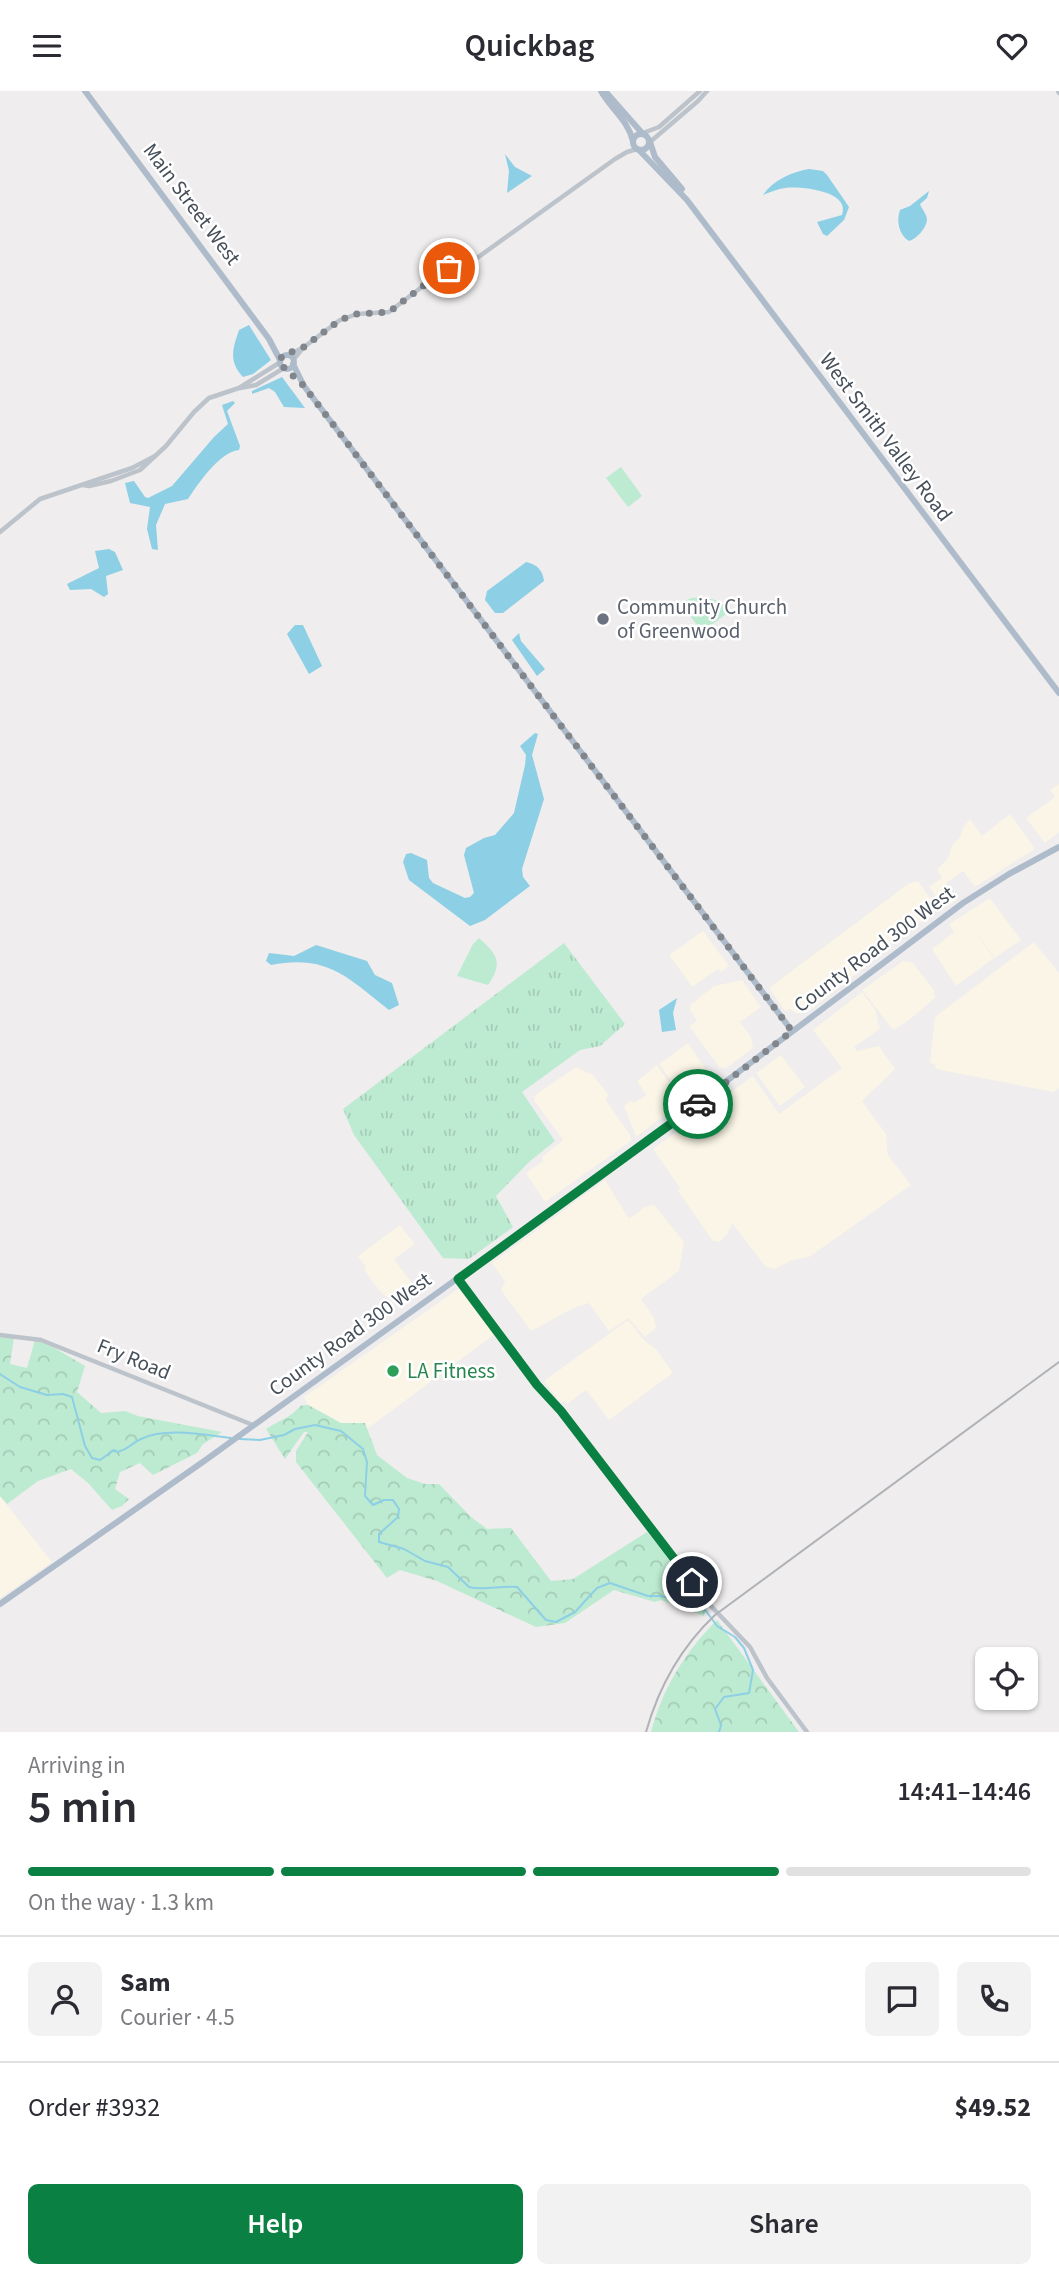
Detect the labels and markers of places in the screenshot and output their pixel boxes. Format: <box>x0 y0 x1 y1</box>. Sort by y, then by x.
pin <box>419 238 479 298</box>
place label: Community Church of Greenwood <box>617 592 787 646</box>
marker: Community Church of Greenwood <box>595 611 611 627</box>
place label: LA Fitness <box>407 1356 495 1386</box>
marker: LA Fitness <box>385 1363 401 1379</box>
pin <box>662 1552 722 1612</box>

